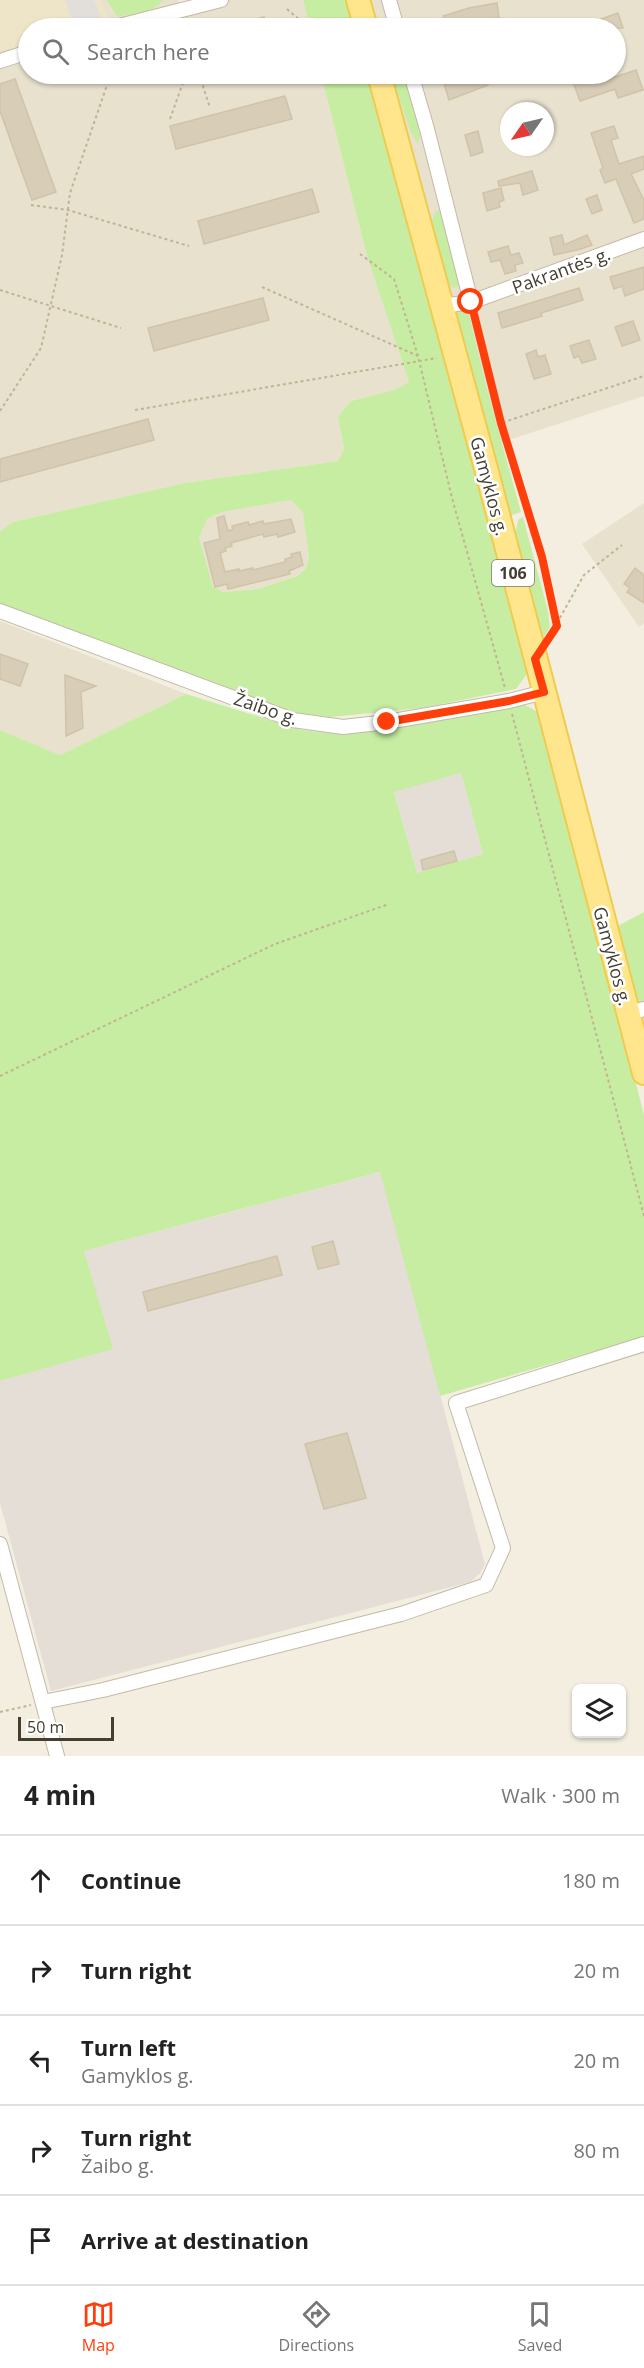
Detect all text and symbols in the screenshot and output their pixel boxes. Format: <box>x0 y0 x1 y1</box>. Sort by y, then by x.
search box <box>18 18 626 84</box>
icon: search <box>39 35 72 68</box>
text: Search here <box>87 36 210 66</box>
north arrow <box>500 102 554 156</box>
street label: Pakrantės g. <box>509 241 613 299</box>
route start <box>457 288 483 314</box>
street label: Gamyklos g. <box>465 434 515 538</box>
road number: 106 <box>492 560 534 586</box>
street label: Žaibo g. <box>231 686 301 730</box>
route end <box>373 708 399 734</box>
street label: Gamyklos g. <box>588 904 638 1008</box>
map controls <box>572 1684 626 1738</box>
button: layers <box>572 1684 626 1738</box>
scale bar <box>18 1714 114 1742</box>
text: 50 m <box>27 1716 64 1738</box>
text: 4 min <box>24 1777 96 1813</box>
text: Walk · 300 m <box>501 1782 620 1809</box>
icon: ahead <box>24 1864 57 1897</box>
text: Continue <box>81 1865 181 1895</box>
text: 180 m <box>562 1867 620 1894</box>
icon: right <box>24 1954 57 1987</box>
text: Turn right <box>81 1955 192 1985</box>
text: 20 m <box>573 1957 620 1984</box>
text: Turn left <box>81 2032 176 2062</box>
icon: left <box>24 2044 57 2077</box>
text: 20 m <box>573 2047 620 2074</box>
text: Gamyklos g. <box>81 2062 194 2089</box>
text: Turn right <box>81 2122 192 2152</box>
icon: right <box>24 2134 57 2167</box>
text: 80 m <box>573 2137 620 2164</box>
text: Žaibo g. <box>81 2152 154 2179</box>
icon: arrive <box>24 2224 57 2257</box>
text: Arrive at destination <box>81 2225 309 2255</box>
tab: Map <box>82 2298 115 2356</box>
tab: Directions <box>278 2298 354 2356</box>
tab: Saved <box>518 2298 562 2356</box>

